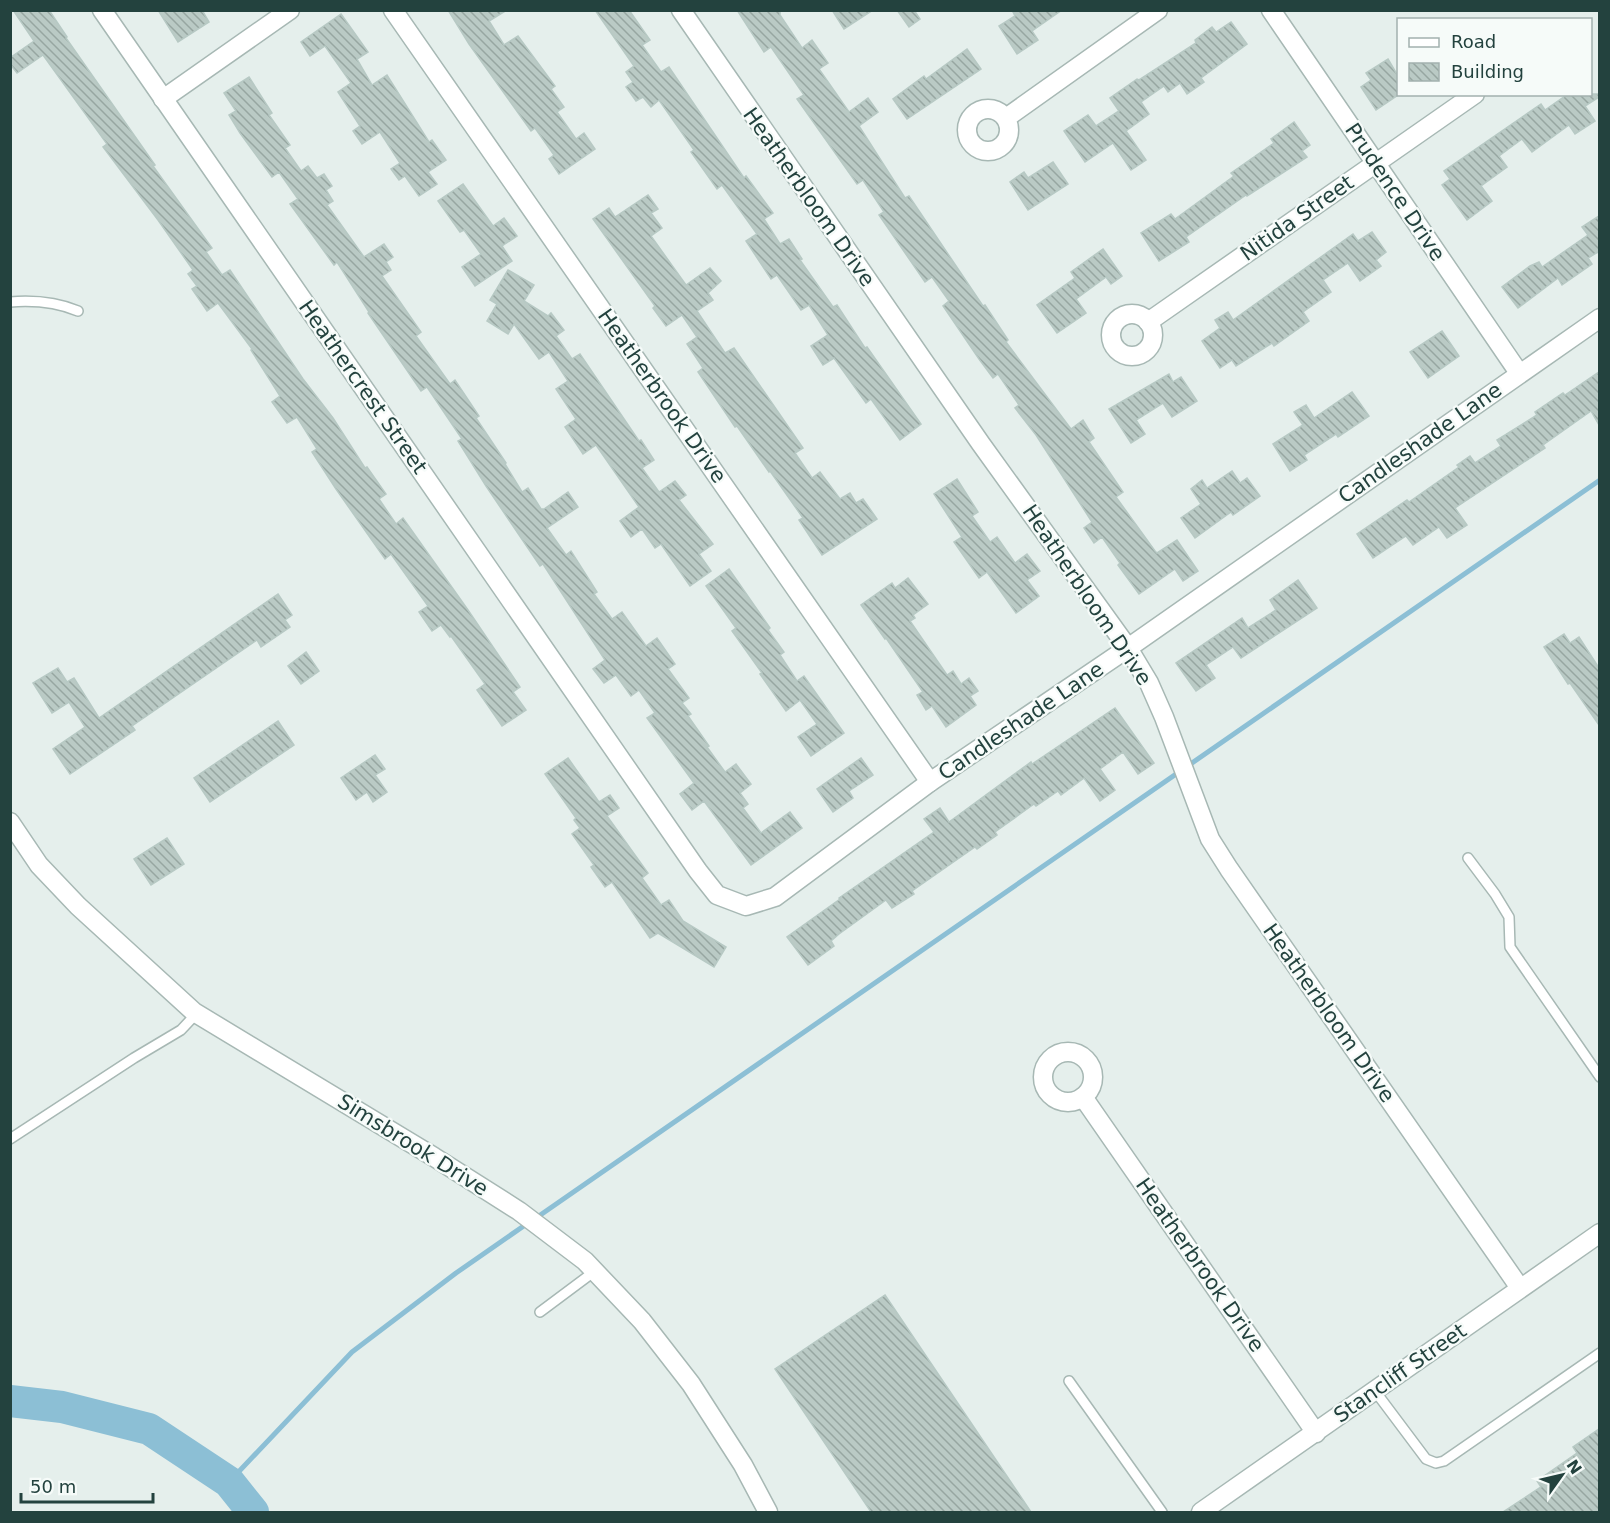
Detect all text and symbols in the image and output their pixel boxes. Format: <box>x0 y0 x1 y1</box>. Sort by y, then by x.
legend <box>1397 18 1592 96</box>
text: Road <box>1451 31 1496 52</box>
text: Building <box>1451 61 1524 82</box>
street label: Heatherbloom Drive <box>738 103 880 291</box>
street label: Prudence Drive <box>1340 119 1450 265</box>
street label: Nitida Street <box>1236 170 1358 266</box>
street label: Heathercrest Street <box>294 296 432 478</box>
street label: Heatherbrook Drive <box>593 304 731 488</box>
street label: Candleshade Lane <box>1334 378 1506 508</box>
street label: Heatherbloom Drive <box>1018 500 1156 690</box>
street label: Candleshade Lane <box>934 657 1108 785</box>
street label: Heatherbloom Drive <box>1258 919 1400 1107</box>
street label: Simsbrook Drive <box>333 1089 493 1201</box>
street label: Heatherbrook Drive <box>1131 1173 1269 1357</box>
street label: Stancliff Street <box>1329 1318 1471 1428</box>
north arrow <box>1532 1445 1592 1505</box>
text: N <box>1562 1456 1586 1478</box>
scale bar <box>21 1466 153 1504</box>
text: 50 m <box>30 1476 76 1497</box>

